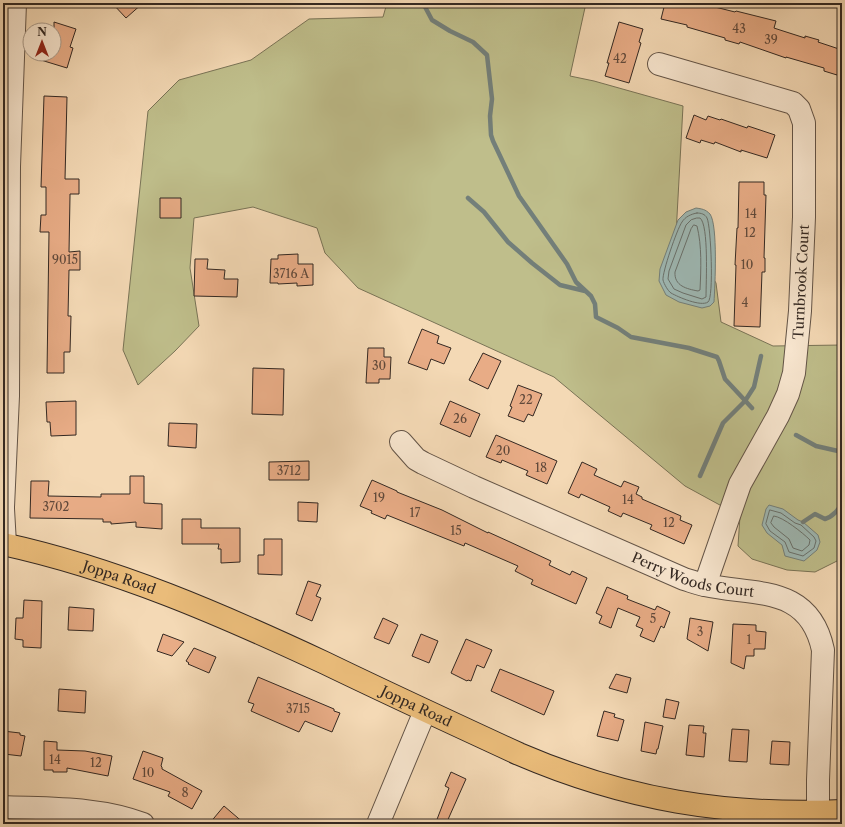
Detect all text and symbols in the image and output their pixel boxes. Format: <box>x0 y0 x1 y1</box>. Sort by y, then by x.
house number: 43 <box>732 21 746 36</box>
north arrow <box>22 22 62 62</box>
text: N <box>37 25 47 39</box>
house number: 39 <box>764 32 778 47</box>
house number: 42 <box>613 51 627 66</box>
house number: 14 <box>745 206 757 221</box>
street label: Turnbrook Court <box>789 224 813 340</box>
house number: 12 <box>744 225 756 240</box>
house number: 9015 <box>52 252 78 267</box>
house number: 10 <box>741 257 753 272</box>
house number: 3716 A <box>273 266 310 281</box>
house number: 4 <box>742 295 749 310</box>
house number: 30 <box>372 358 386 373</box>
house number: 22 <box>519 392 533 407</box>
house number: 26 <box>453 411 467 426</box>
house number: 20 <box>496 443 510 458</box>
house number: 18 <box>535 460 547 475</box>
house number: 3712 <box>277 463 301 478</box>
house number: 19 <box>373 490 385 505</box>
house number: 14 <box>622 492 634 507</box>
house number: 3702 <box>42 499 70 514</box>
house number: 17 <box>410 505 421 520</box>
house number: 12 <box>663 515 675 530</box>
house number: 15 <box>450 523 462 538</box>
street label: Perry Woods Court <box>629 548 755 601</box>
street label: Joppa Road <box>79 556 159 598</box>
house number: 5 <box>650 611 656 626</box>
house number: 3 <box>697 624 703 639</box>
house number: 1 <box>746 632 752 647</box>
street label: Joppa Road <box>376 681 455 731</box>
house number: 3715 <box>286 701 310 716</box>
house number: 14 <box>49 752 61 767</box>
house number: 12 <box>90 755 102 770</box>
house number: 10 <box>142 765 154 780</box>
house number: 8 <box>181 785 189 800</box>

